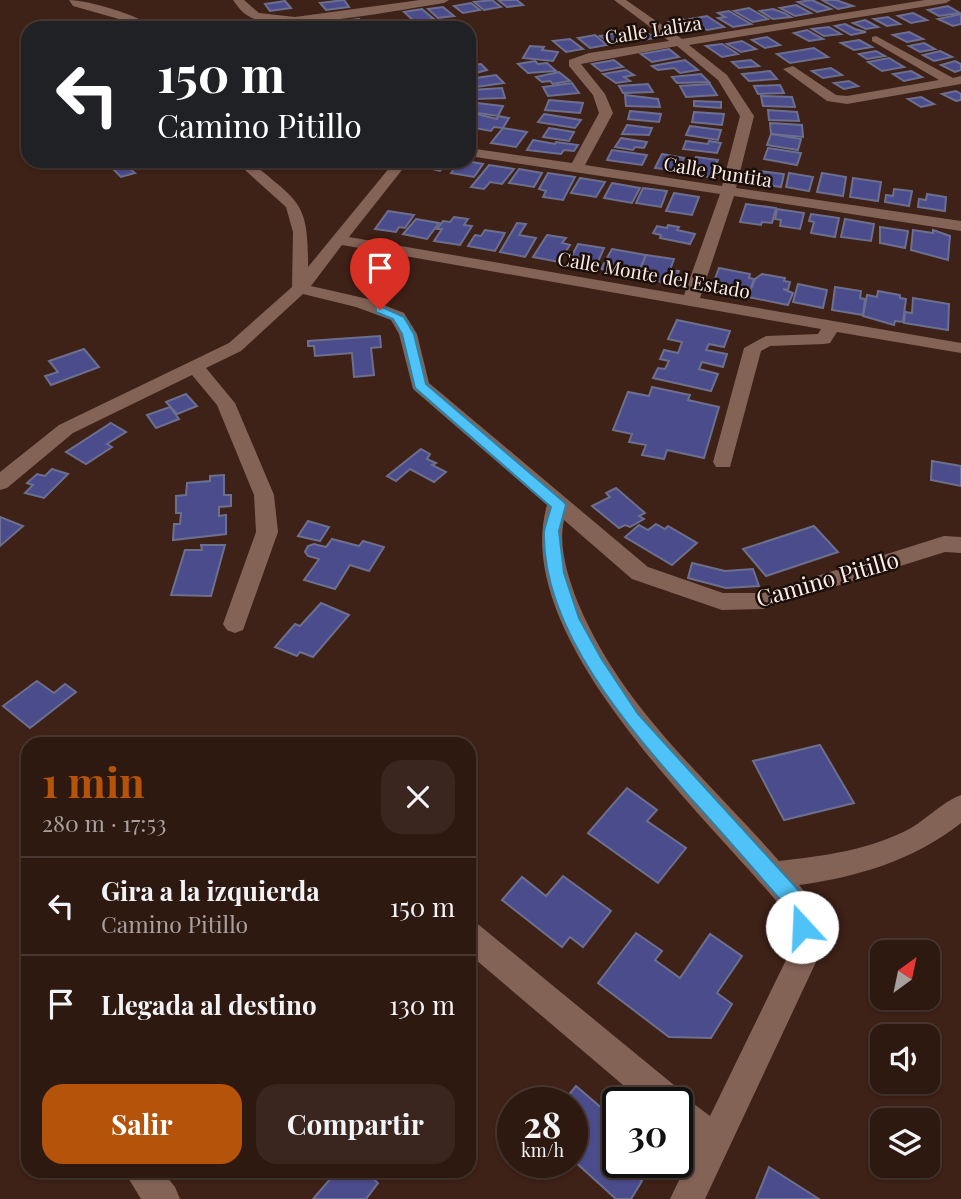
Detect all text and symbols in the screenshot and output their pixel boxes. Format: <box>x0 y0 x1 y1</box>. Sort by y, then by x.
street label: Calle Laliza <box>603 8 704 49</box>
text: 150 m <box>157 40 285 105</box>
icon: left <box>42 49 133 140</box>
text: Camino Pitillo <box>157 103 362 146</box>
street label: Calle Puntita <box>662 150 775 192</box>
pin <box>350 238 410 310</box>
street label: Calle Monte del Estado <box>556 244 752 304</box>
icon: arrive <box>361 249 399 287</box>
street label: Camino Pitillo <box>752 543 902 613</box>
text: 1 min <box>42 753 145 809</box>
button: close <box>381 760 455 834</box>
text: 280 m · 17:53 <box>42 807 166 838</box>
text: Gira a la izquierda <box>101 873 320 908</box>
icon: left <box>42 887 80 925</box>
text: 150 m <box>390 889 455 924</box>
position arrow <box>765 890 839 964</box>
text: Camino Pitillo <box>101 908 248 939</box>
north arrow <box>870 940 940 1010</box>
map controls <box>870 940 940 1178</box>
icon: arrive <box>42 985 80 1023</box>
text: Llegada al destino <box>101 987 317 1022</box>
text: 130 m <box>389 987 455 1022</box>
button: sound <box>870 1024 940 1094</box>
button: Salir <box>42 1084 242 1164</box>
button: Compartir <box>256 1084 455 1164</box>
speed limit sign: 30 <box>602 1087 693 1178</box>
text: 28 <box>524 1100 561 1147</box>
button: layers <box>870 1108 940 1178</box>
text: km/h <box>521 1138 564 1162</box>

